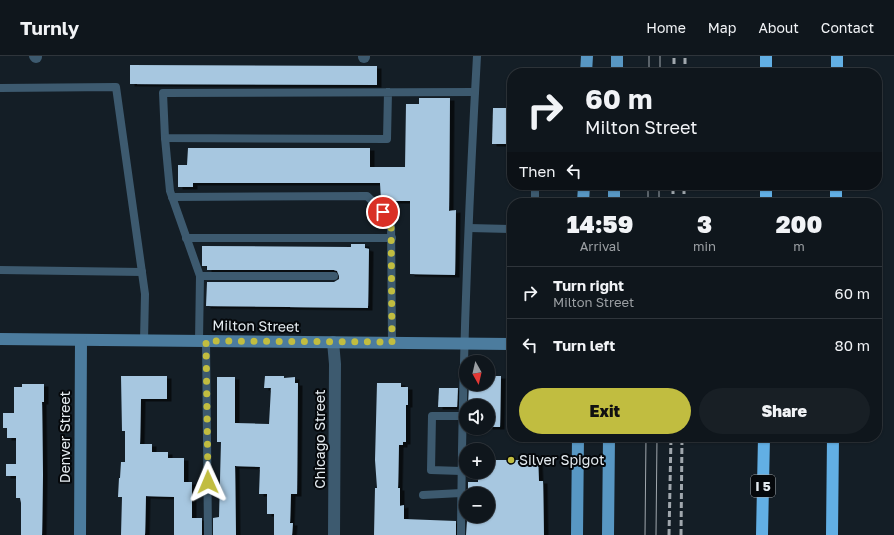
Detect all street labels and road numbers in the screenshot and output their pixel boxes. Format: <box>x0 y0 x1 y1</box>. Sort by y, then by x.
street label: Milton Street <box>212 316 300 335</box>
street label: Chicago Street <box>311 389 328 489</box>
street label: Denver Street <box>56 391 73 483</box>
road number: I 5 <box>751 475 775 497</box>

